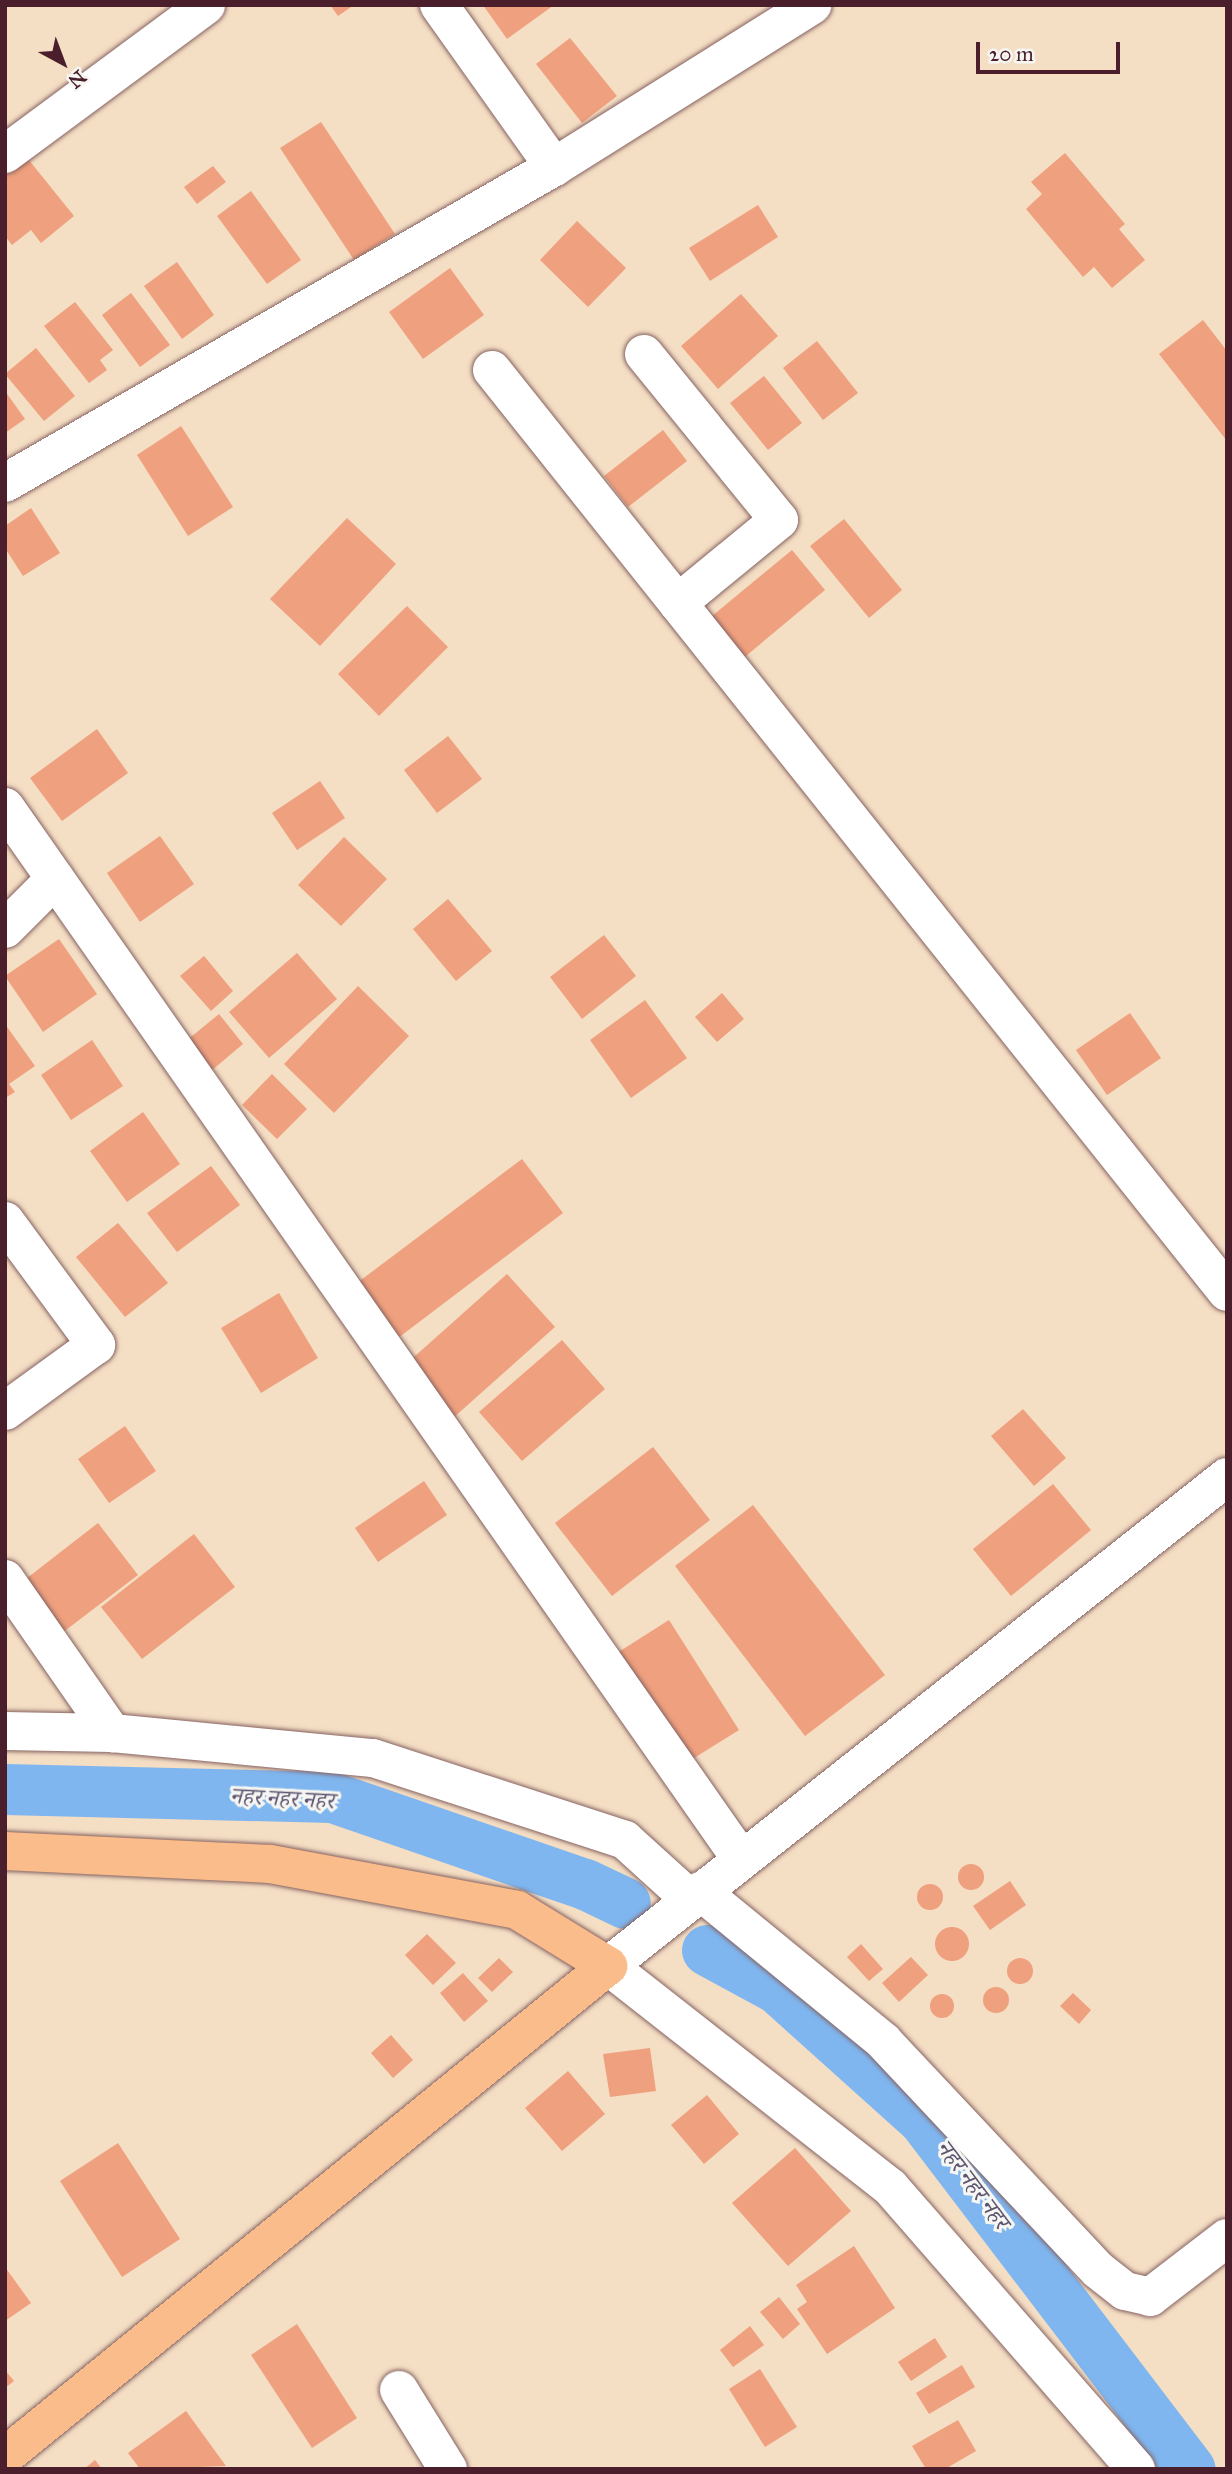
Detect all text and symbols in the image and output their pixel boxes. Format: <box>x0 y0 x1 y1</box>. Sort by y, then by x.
north arrow <box>28 28 98 98</box>
scale bar <box>980 28 1124 72</box>
text: 20 m <box>989 41 1034 67</box>
text: N <box>63 65 91 93</box>
water label: नहर नहर नहर <box>229 1782 335 1814</box>
water label: नहर नहर नहर <box>931 2134 1015 2234</box>

